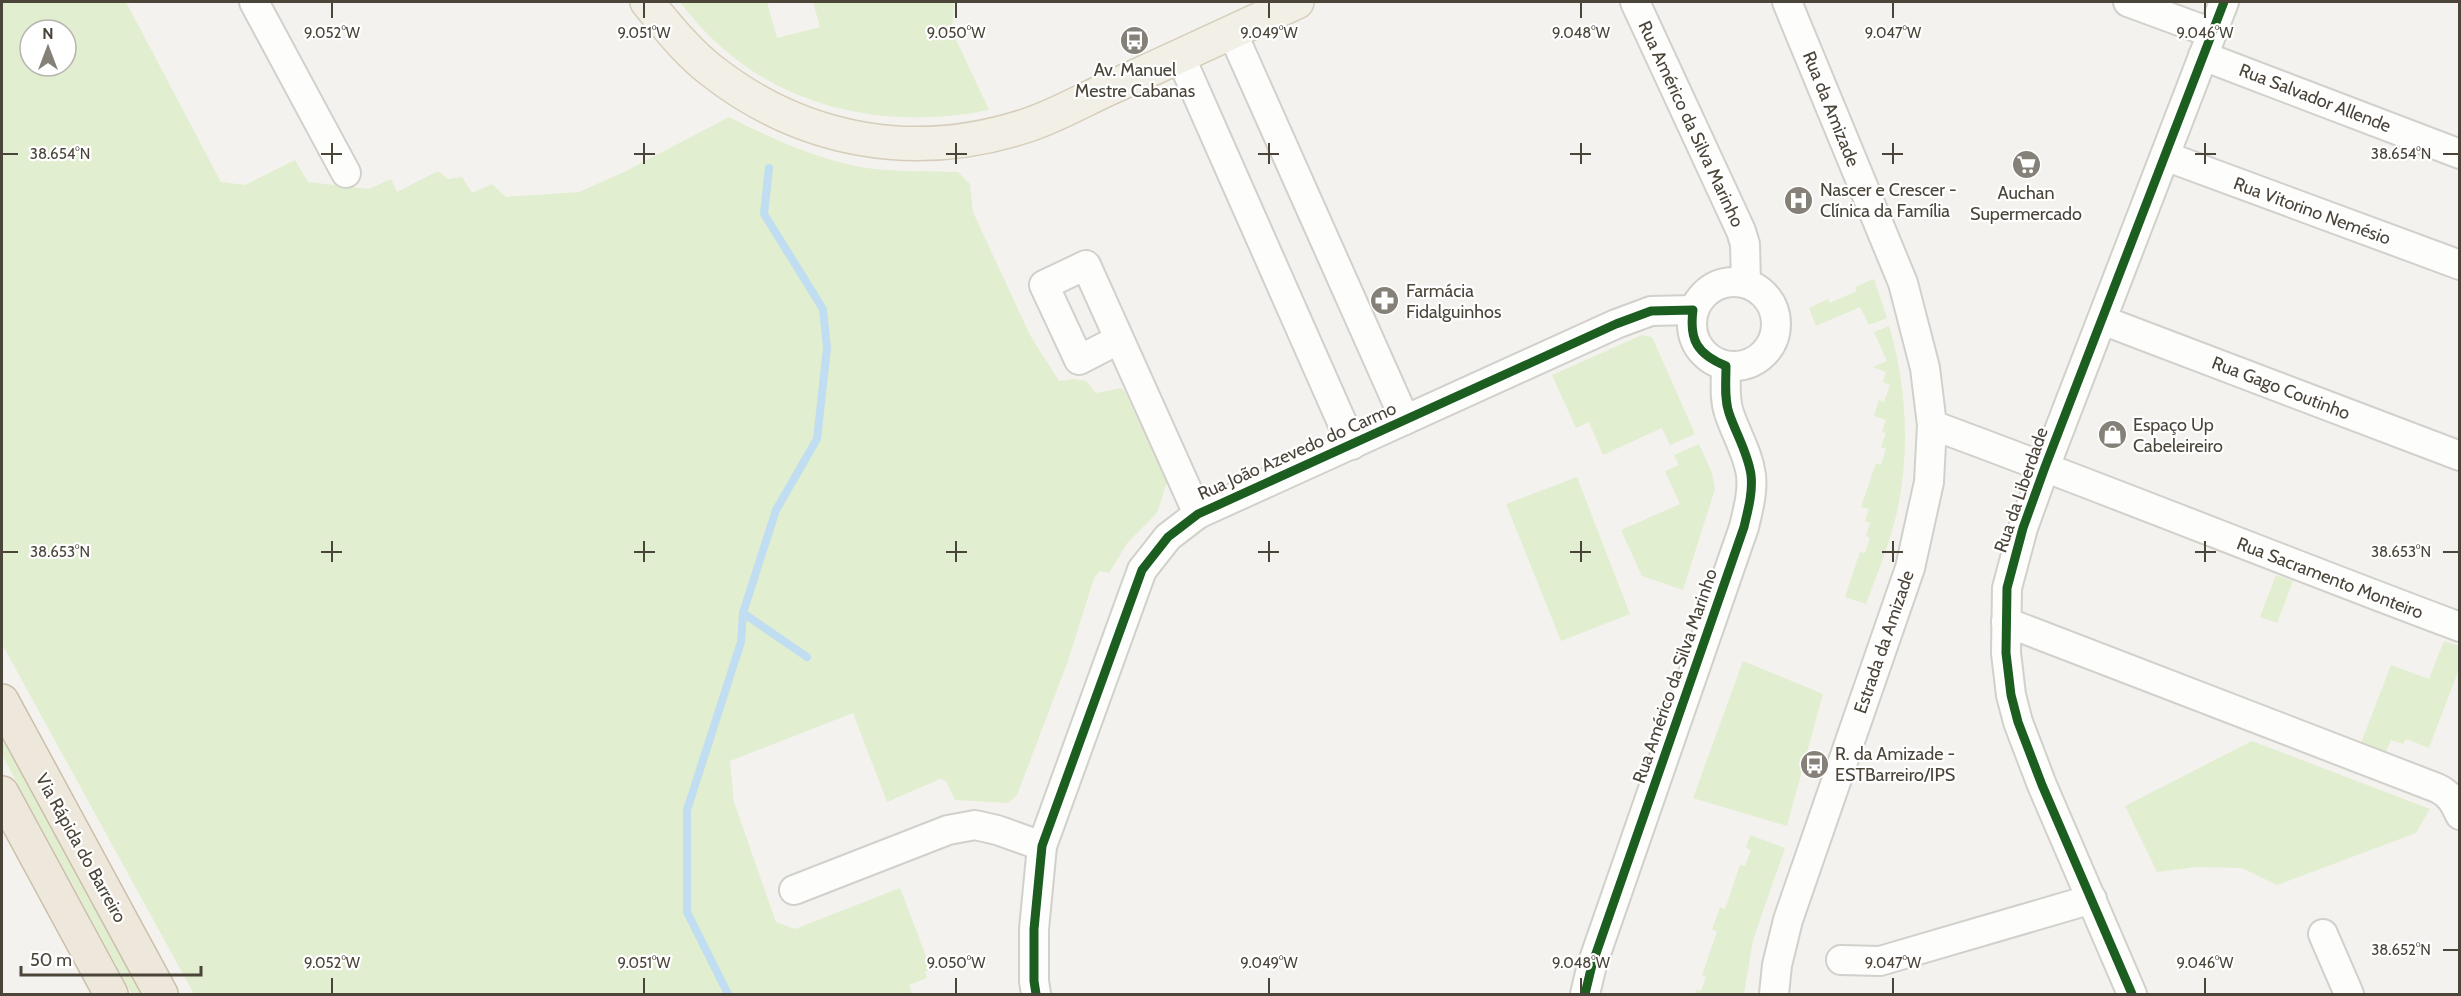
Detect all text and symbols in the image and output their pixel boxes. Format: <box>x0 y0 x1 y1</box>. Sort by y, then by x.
street label: Rua Américo da Silva Marinho <box>1633 17 1749 231</box>
north arrow <box>18 18 78 78</box>
text: N <box>42 24 54 43</box>
text: 9.052°W <box>304 24 361 42</box>
text: 9.051°W <box>617 24 671 42</box>
text: 9.050°W <box>927 24 986 42</box>
text: 9.049°W <box>1240 24 1298 42</box>
text: 9.048°W <box>1552 24 1611 42</box>
text: 9.047°W <box>1865 24 1922 42</box>
text: 9.046°W <box>2176 24 2234 42</box>
bus stop icon: Av. Manuel Mestre Cabanas <box>1119 25 1151 57</box>
street label: Rua da Amizade <box>1798 48 1864 170</box>
place label: Av. Manuel Mestre Cabanas <box>1075 59 1195 102</box>
street label: Rua Salvador Allende <box>2236 59 2394 137</box>
text: 38.654°N <box>30 145 90 163</box>
text: 38.654°N <box>2371 145 2431 163</box>
supermarket icon: Auchan Supermercado <box>2010 148 2042 180</box>
street label: Rua Vitorino Nemésio <box>2230 172 2394 250</box>
place label: Nascer e Crescer - Clínica da Família <box>1820 179 1957 222</box>
place label: Auchan Supermercado <box>1970 182 2082 225</box>
hospital icon: Nascer e Crescer - Clínica da Família <box>1783 184 1815 216</box>
place label: Farmácia Fidalguinhos <box>1406 280 1501 323</box>
pharmacy icon: Farmácia Fidalguinhos <box>1369 285 1401 317</box>
street label: Rua Gago Coutinho <box>2209 352 2353 424</box>
street label: Rua João Azevedo do Carmo <box>1194 397 1400 505</box>
place label: Espaço Up Cabeleireiro <box>2133 414 2223 457</box>
shop icon: Espaço Up Cabeleireiro <box>2096 419 2128 451</box>
street label: Rua da Liberdade <box>1989 425 2053 555</box>
street label: Rua Sacramento Monteiro <box>2234 532 2426 624</box>
text: 38.653°N <box>30 543 90 561</box>
text: 38.653°N <box>2371 543 2431 561</box>
street label: Rua Américo da Silva Marinho <box>1628 566 1722 786</box>
street label: Estrada da Amizade <box>1849 568 1919 716</box>
place label: R. da Amizade - ESTBarreiro/IPS <box>1835 743 1955 786</box>
bus stop icon: R. da Amizade - ESTBarreiro/IPS <box>1798 748 1830 780</box>
street label: Via Rápida do Barreiro <box>31 770 131 926</box>
scale bar <box>21 939 201 977</box>
text: 38.652°N <box>2371 941 2431 959</box>
text: 50 m <box>30 949 72 971</box>
text: 9.052°W <box>304 954 361 972</box>
text: 9.051°W <box>617 954 671 972</box>
text: 9.050°W <box>927 954 986 972</box>
text: 9.049°W <box>1240 954 1298 972</box>
text: 9.048°W <box>1552 954 1611 972</box>
text: 9.047°W <box>1865 954 1922 972</box>
text: 9.046°W <box>2176 954 2234 972</box>

